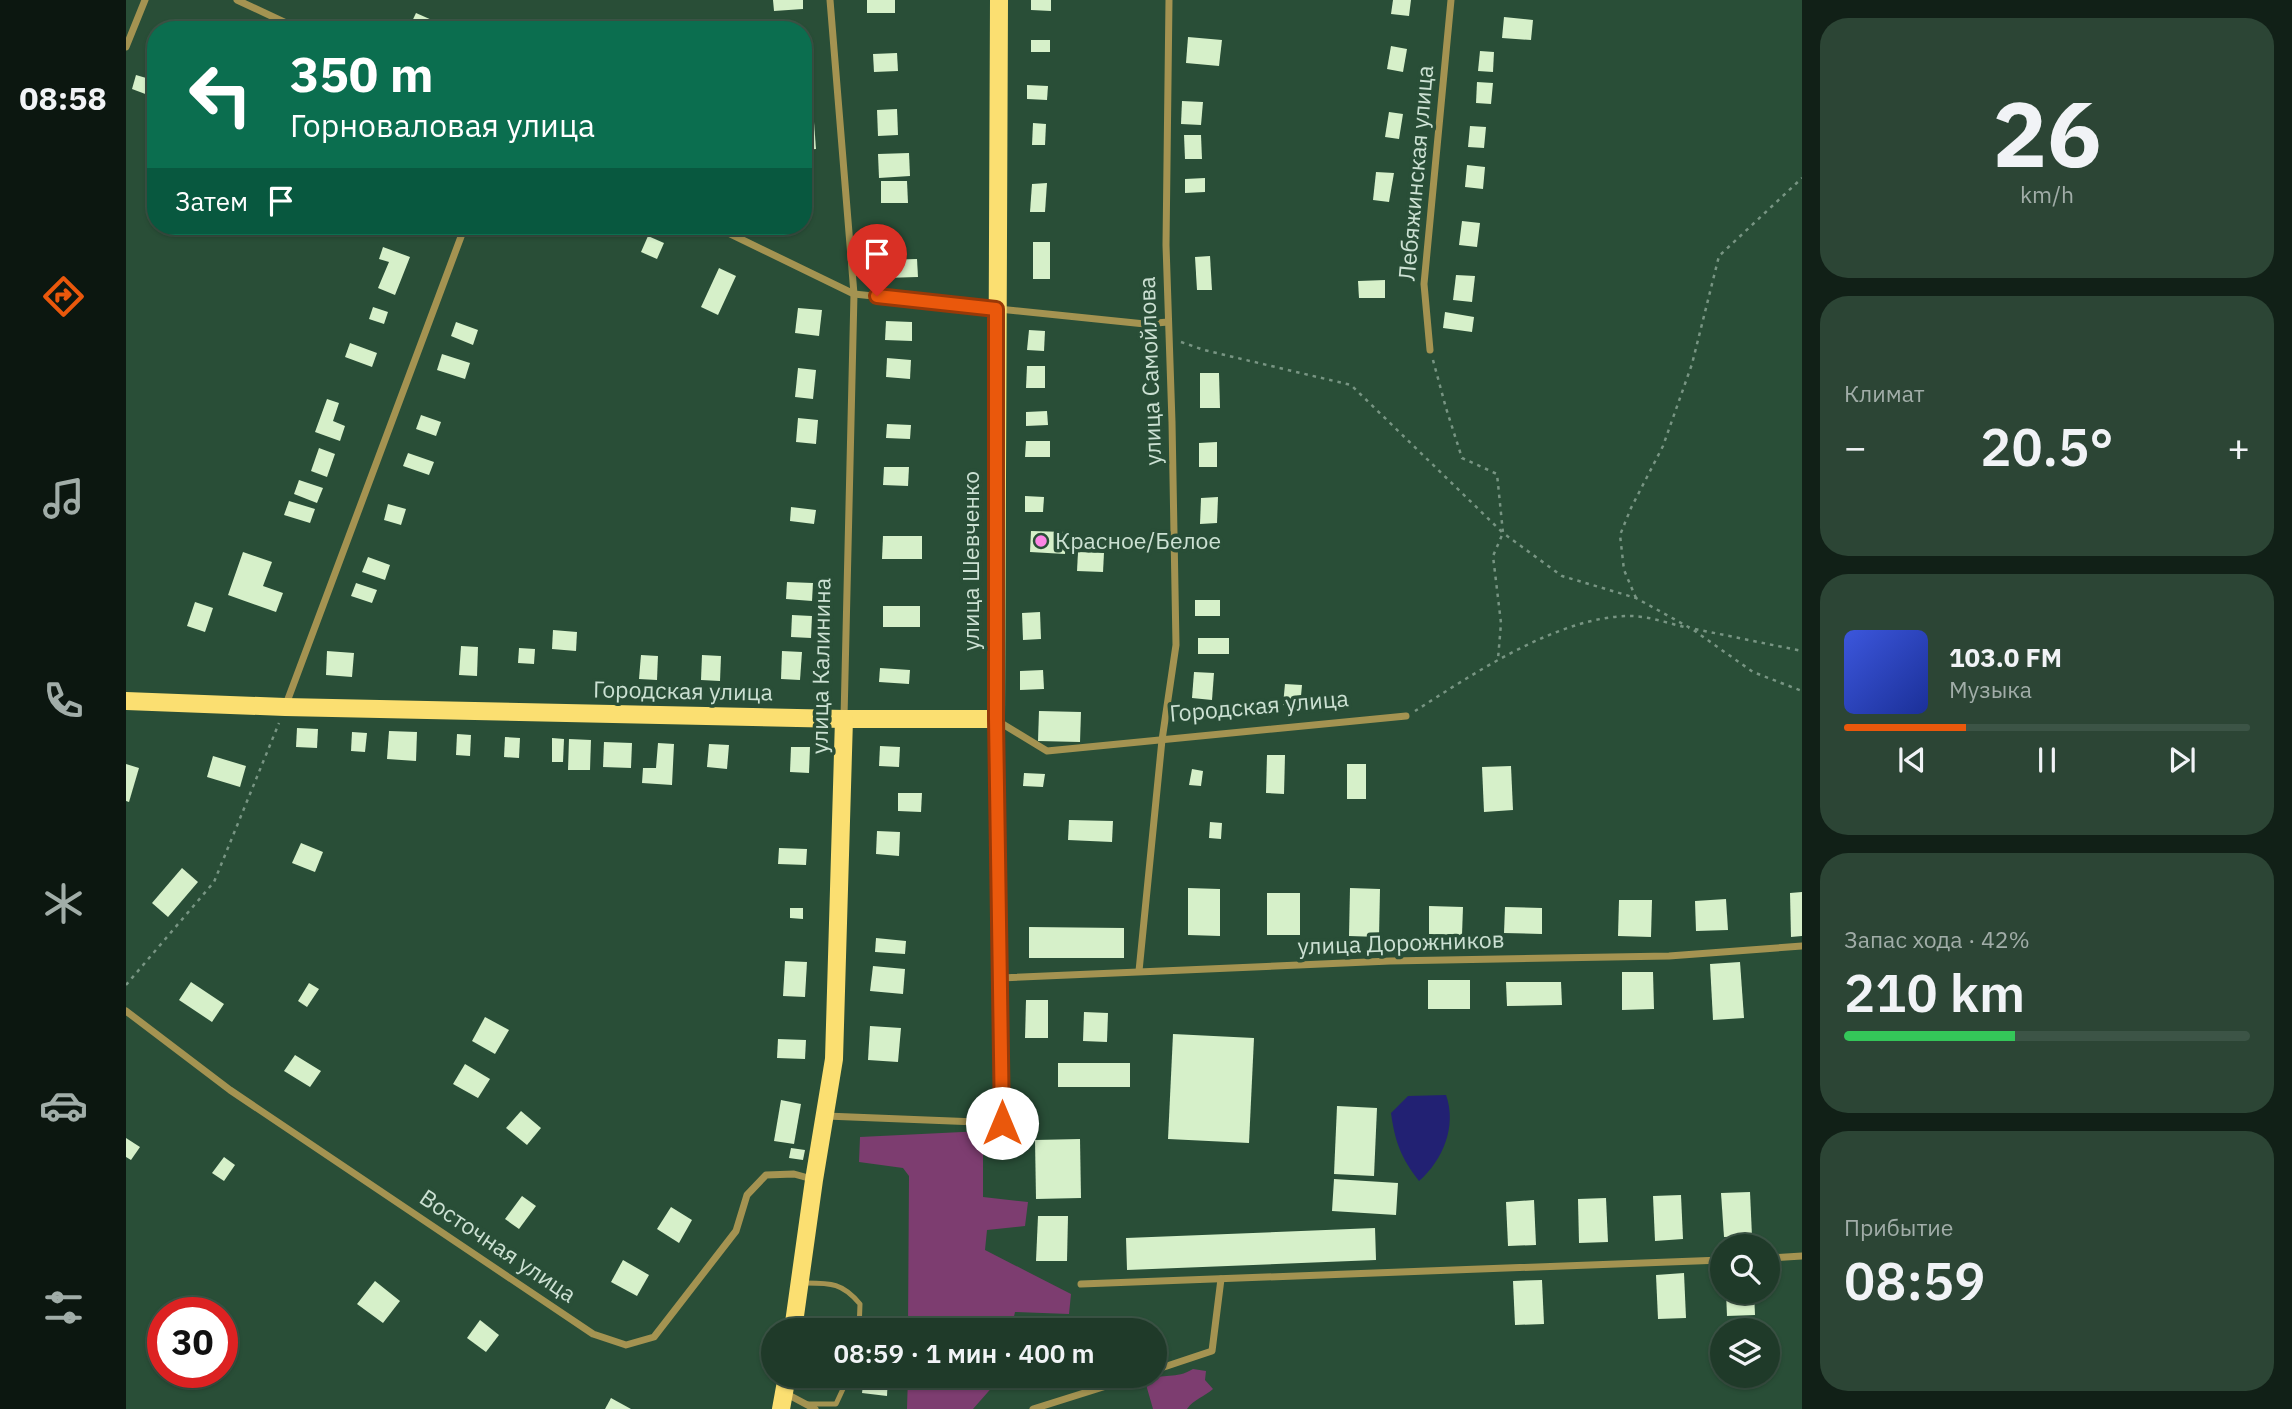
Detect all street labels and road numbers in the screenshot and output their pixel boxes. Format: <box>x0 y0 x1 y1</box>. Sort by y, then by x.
street label: Лебяжинская улица <box>1391 64 1439 282</box>
street label: улица Самойлова <box>1131 276 1167 466</box>
street label: улица Шевченко <box>955 471 985 651</box>
street label: улица Калинина <box>803 578 837 754</box>
street label: Городская улица <box>593 673 773 707</box>
street label: Городская улица <box>1168 682 1350 728</box>
street label: улица Дорожников <box>1297 923 1505 961</box>
street label: Восточная улица <box>414 1182 583 1309</box>

